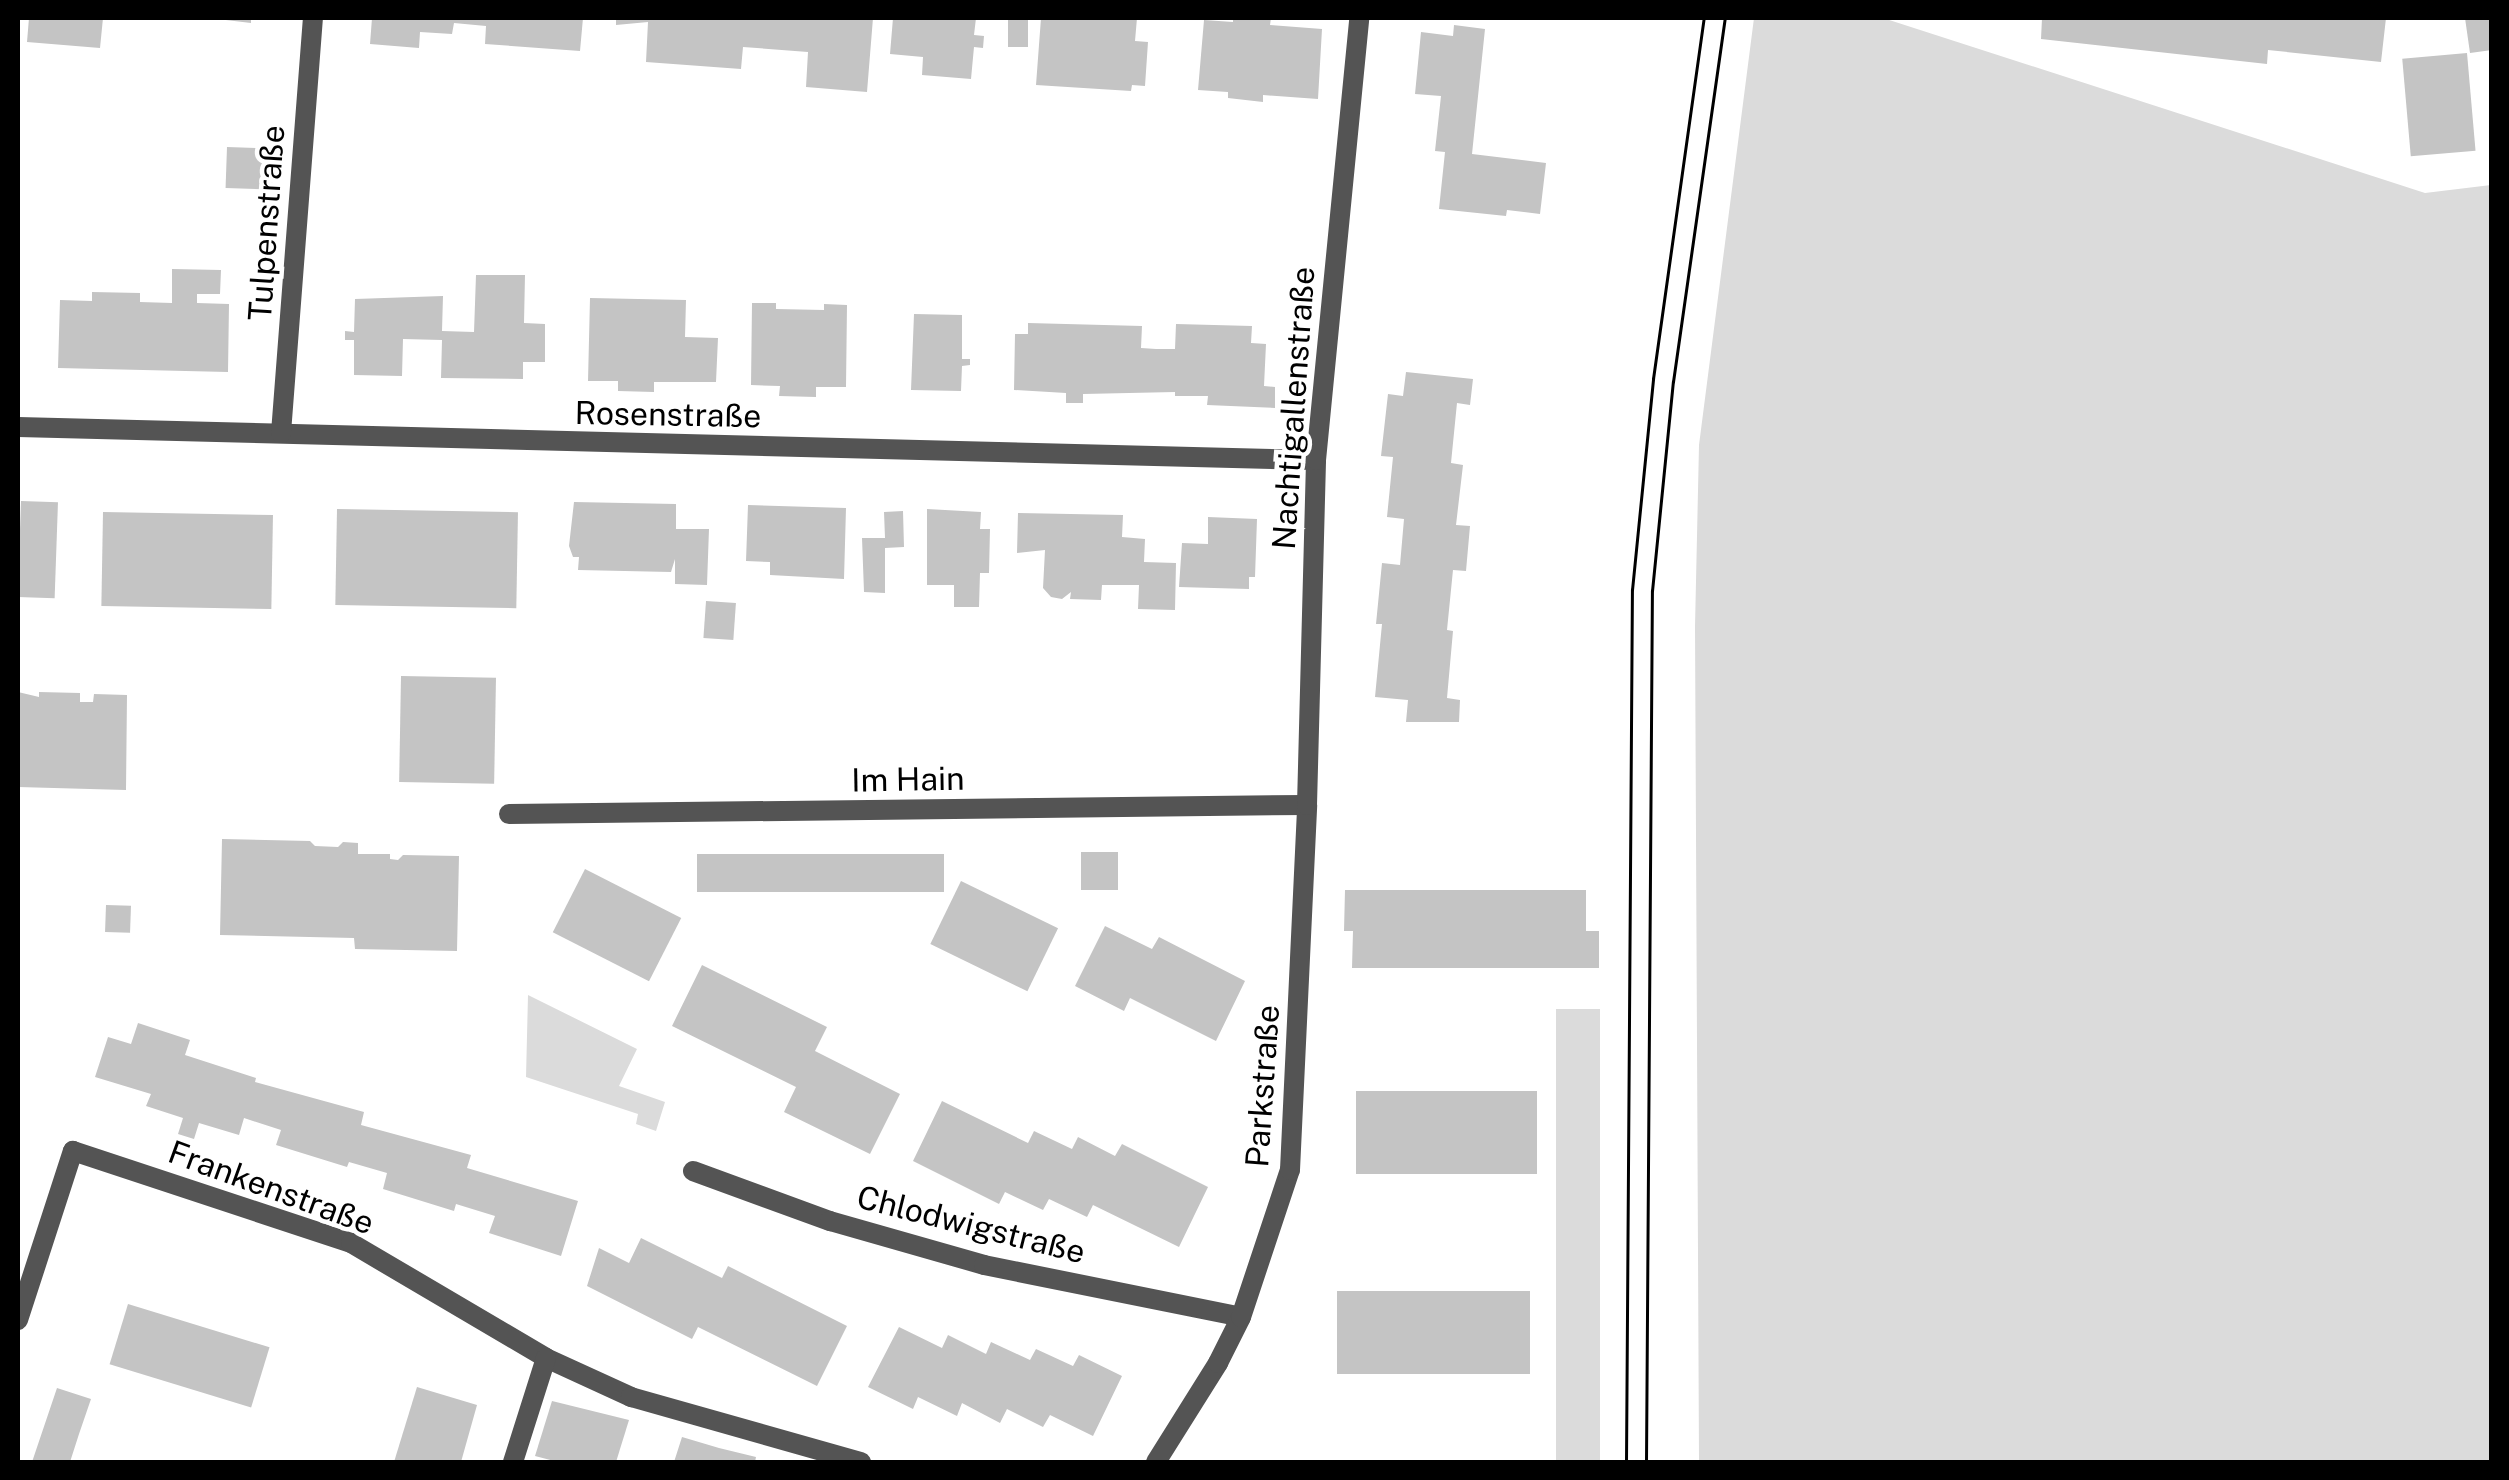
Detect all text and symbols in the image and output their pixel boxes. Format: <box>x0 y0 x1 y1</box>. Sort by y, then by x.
street label: Tulpenstraße <box>241 124 293 322</box>
street label: Nachtigallenstraße <box>1265 265 1323 551</box>
street label: Rosenstraße <box>574 394 762 436</box>
street label: Im Hain <box>851 760 965 800</box>
street label: Parkstraße <box>1238 1003 1288 1169</box>
street label: Frankenstraße <box>163 1133 379 1243</box>
street label: Chlodwigstraße <box>853 1178 1089 1272</box>

